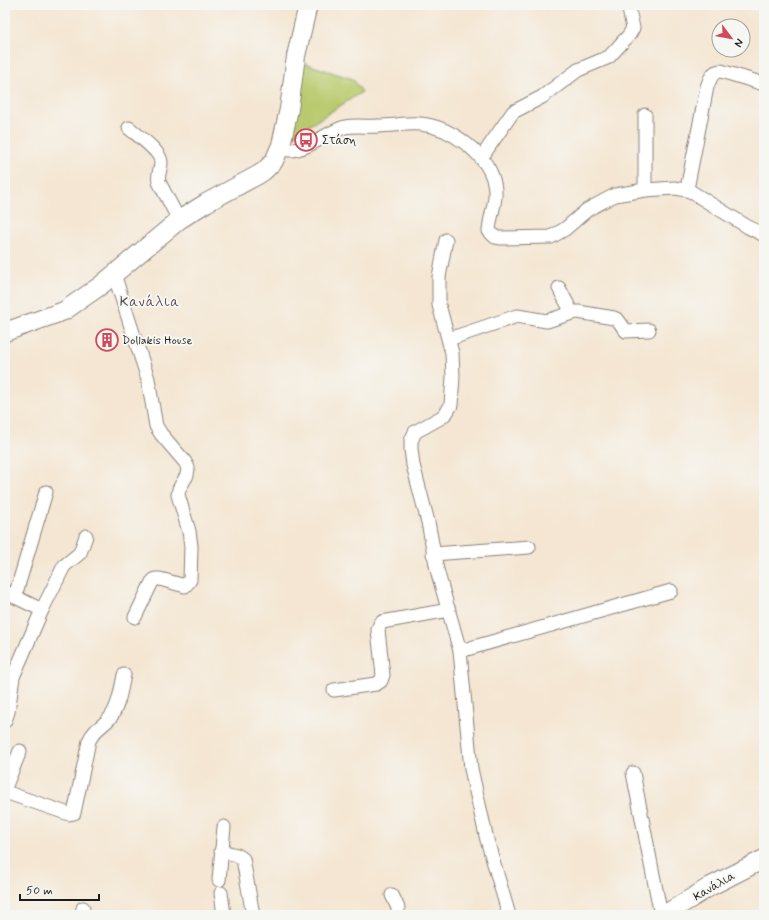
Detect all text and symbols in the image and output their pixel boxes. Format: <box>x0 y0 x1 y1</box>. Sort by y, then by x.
north arrow <box>711 18 751 58</box>
text: N <box>731 36 747 50</box>
bus stop icon: Στάση <box>293 127 319 153</box>
place label: Στάση <box>322 133 356 149</box>
district label: Κανάλια <box>120 293 180 311</box>
building icon: Dollakis House <box>94 327 120 353</box>
place label: Dollakis House <box>122 333 193 349</box>
street label: Κανάλια <box>691 868 739 905</box>
scale bar <box>20 876 99 902</box>
text: 50 m <box>26 883 53 899</box>

